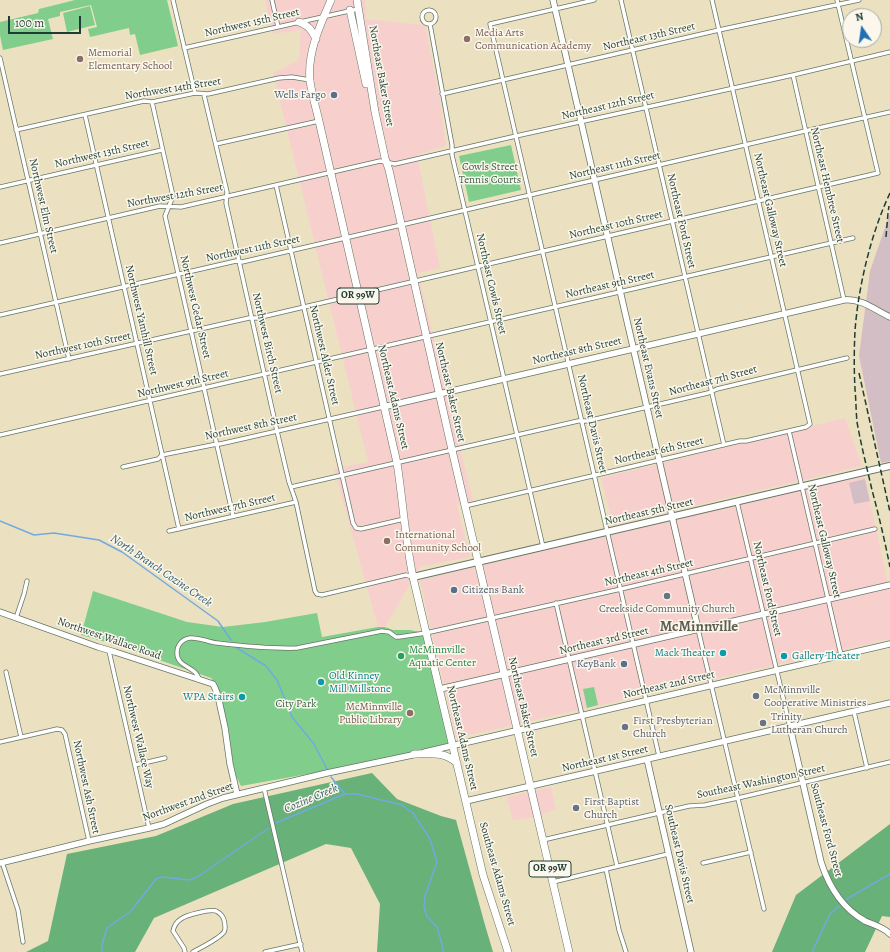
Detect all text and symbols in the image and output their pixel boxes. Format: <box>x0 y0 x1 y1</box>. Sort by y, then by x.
street label: Northwest 15th Street <box>203 6 301 40</box>
scale bar <box>10 8 83 34</box>
north arrow <box>842 8 882 48</box>
text: N <box>854 9 865 25</box>
text: 100 m <box>15 15 44 31</box>
street label: Northeast 13th Street <box>602 20 696 54</box>
street label: Northeast Baker Street <box>366 24 396 128</box>
place label: Media Arts Communication Academy <box>475 26 591 52</box>
marker: Media Arts Communication Academy <box>462 34 472 44</box>
place label: Memorial Elementary School <box>88 46 172 72</box>
marker: Memorial Elementary School <box>75 54 85 64</box>
street label: Northwest 14th Street <box>124 75 222 103</box>
place label: Wells Fargo <box>274 88 326 102</box>
street label: Northeast 12th Street <box>560 89 656 123</box>
marker: Wells Fargo <box>329 90 339 100</box>
street label: Northeast Hembree Street <box>807 126 847 244</box>
street label: Northwest 13th Street <box>54 137 150 171</box>
street label: Northeast 11th Street <box>568 149 662 183</box>
street label: Northeast Galloway Street <box>750 152 790 268</box>
street label: Northwest Elm Street <box>26 157 60 255</box>
park label: Cowls Street Tennis Courts <box>459 160 521 186</box>
street label: Northeast Ford Street <box>664 172 698 270</box>
street label: Northwest 12th Street <box>126 181 224 211</box>
street label: Northeast 10th Street <box>568 208 664 242</box>
street label: Northeast Cowls Street <box>473 232 509 336</box>
street label: Northwest 11th Street <box>205 233 301 265</box>
street label: Northwest Cedar Street <box>177 254 213 360</box>
street label: Northwest Yamhill Street <box>122 264 160 376</box>
street label: Northeast 9th Street <box>564 268 656 302</box>
road number: OR 99W <box>337 288 379 304</box>
street label: Northwest Birch Street <box>249 291 285 395</box>
street label: Northwest Alder Street <box>306 304 342 406</box>
street label: Northeast Evans Street <box>630 316 666 420</box>
street label: Northwest 10th Street <box>34 329 132 363</box>
street label: Northeast 8th Street <box>531 334 623 368</box>
street label: Northeast Baker Street <box>432 341 468 443</box>
street label: Northeast Adams Street <box>375 343 411 451</box>
street label: Northeast 7th Street <box>668 363 758 399</box>
street label: Northwest 9th Street <box>136 367 230 401</box>
street label: Northeast Davis Street <box>574 373 610 475</box>
street label: Northwest 8th Street <box>204 411 298 443</box>
street label: Northeast 6th Street <box>613 434 705 468</box>
street label: Northeast Galloway Street <box>804 483 844 599</box>
street label: Northwest 7th Street <box>183 491 277 525</box>
street label: Northeast 5th Street <box>603 495 695 529</box>
place label: International Community School <box>395 528 481 554</box>
water label: North Branch Cozine Creek <box>107 532 215 610</box>
marker: International Community School <box>382 536 392 546</box>
street label: Northeast Ford Street <box>750 540 784 638</box>
street label: Northeast 4th Street <box>603 556 695 590</box>
place label: Citizens Bank <box>462 583 524 597</box>
marker: Citizens Bank <box>449 585 459 595</box>
marker: Creekside Community Church <box>662 591 672 601</box>
place label: Creekside Community Church <box>599 602 735 616</box>
street label: Northwest Wallace Road <box>55 615 163 663</box>
district label: McMinnville <box>660 618 738 636</box>
street label: Northeast 3rd Street <box>558 624 650 658</box>
place label: McMinnville Aquatic Center <box>409 643 476 669</box>
place label: Mack Theater <box>655 646 715 660</box>
marker: Mack Theater <box>718 648 728 658</box>
place label: Gallery Theater <box>792 649 860 663</box>
marker: McMinnville Aquatic Center <box>396 651 406 661</box>
marker: Gallery Theater <box>779 651 789 661</box>
street label: Northeast Baker Street <box>505 656 541 758</box>
place label: KeyBank <box>577 657 616 671</box>
marker: KeyBank <box>619 659 629 669</box>
street label: Northeast 2nd Street <box>622 668 716 702</box>
place label: Old Kinney Mill Millstone <box>329 669 391 695</box>
marker: Old Kinney Mill Millstone <box>316 677 326 687</box>
place label: McMinnville Cooperative Ministries <box>764 683 866 709</box>
street label: Northwest Wallace Way <box>120 684 156 790</box>
street label: Northeast Adams Street <box>444 684 480 792</box>
place label: WPA Stairs <box>183 690 234 704</box>
marker: McMinnville Cooperative Ministries <box>751 691 761 701</box>
marker: WPA Stairs <box>237 692 247 702</box>
park label: City Park <box>275 697 317 711</box>
place label: McMinnville Public Library <box>339 700 402 726</box>
marker: McMinnville Public Library <box>405 708 415 718</box>
place label: Trinity Lutheran Church <box>771 710 848 736</box>
place label: First Presbyterian Church <box>633 714 713 740</box>
marker: Trinity Lutheran Church <box>758 718 768 728</box>
marker: First Presbyterian Church <box>620 722 630 732</box>
street label: Northwest Ash Street <box>70 739 102 835</box>
street label: Northeast 1st Street <box>561 743 649 775</box>
street label: Southeast Washington Street <box>696 762 826 802</box>
street label: Northwest 2nd Street <box>141 779 235 825</box>
water label: Cozine Creek <box>282 781 340 817</box>
street label: Southeast Ford Street <box>807 782 845 878</box>
place label: First Baptist Church <box>584 795 639 821</box>
marker: First Baptist Church <box>571 803 581 813</box>
street label: Southeast Davis Street <box>661 803 697 905</box>
street label: Southeast Adams Street <box>476 821 518 927</box>
road number: OR 99W <box>529 861 571 877</box>

